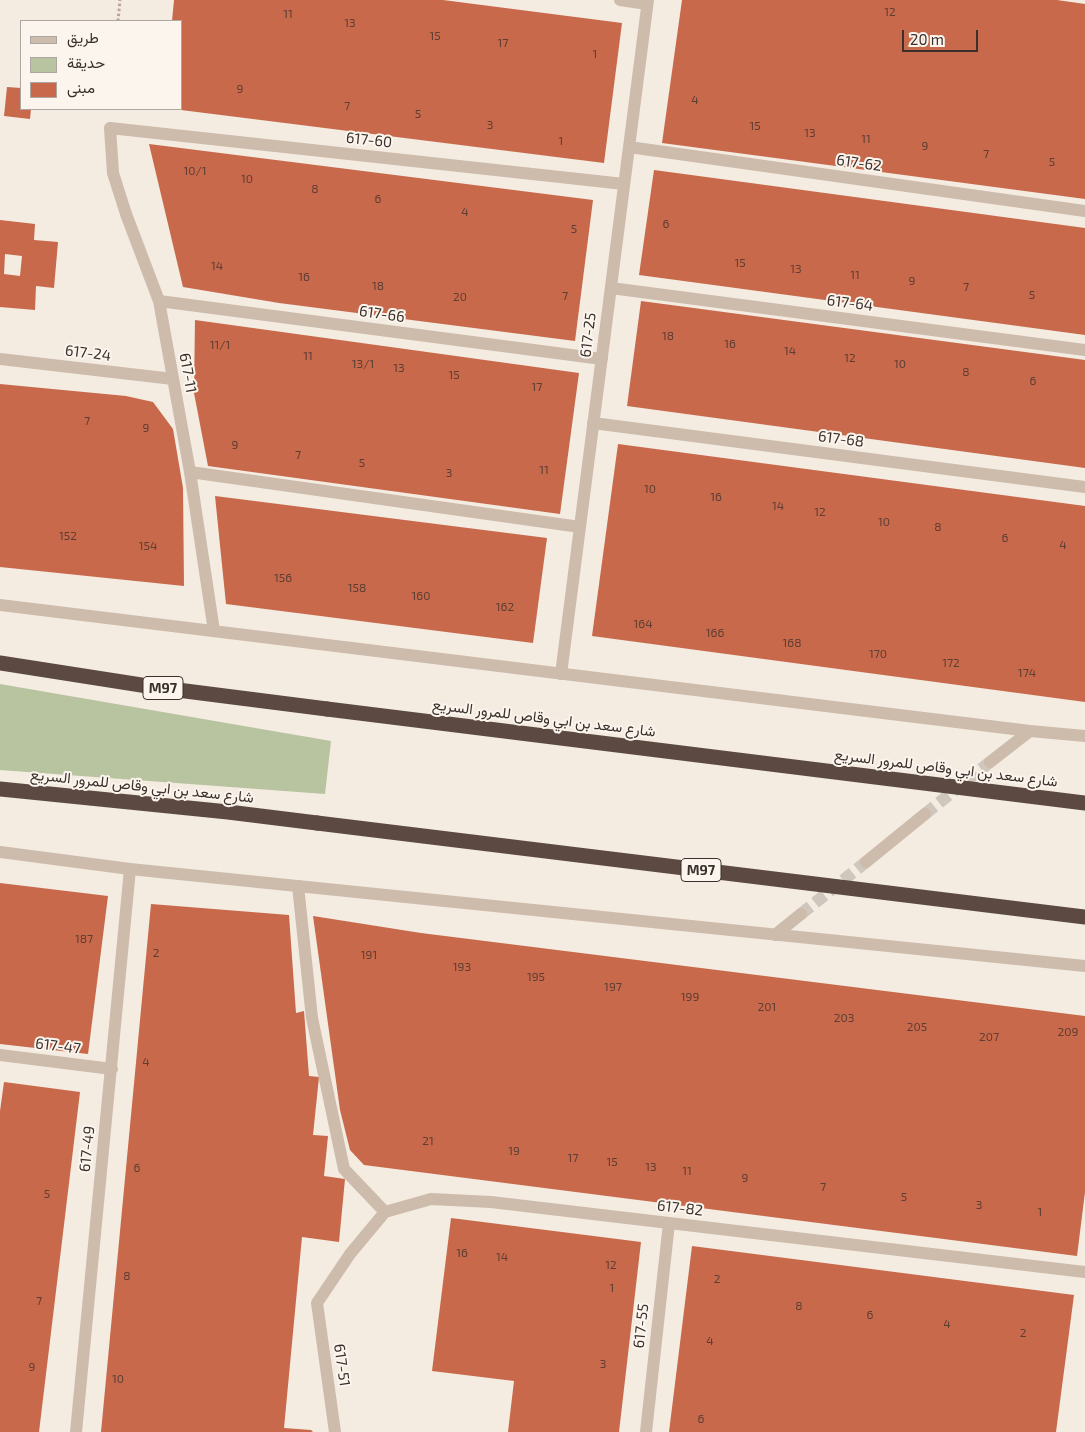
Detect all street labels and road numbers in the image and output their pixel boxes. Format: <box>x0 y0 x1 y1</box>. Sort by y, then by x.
street label: 617-60 <box>345 129 393 151</box>
street label: 617-62 <box>835 151 883 175</box>
street label: 617-64 <box>826 291 874 315</box>
street label: 617-66 <box>358 302 406 326</box>
street label: 617-25 <box>576 312 600 358</box>
street label: 617-24 <box>64 341 112 365</box>
street label: 617-11 <box>176 352 200 394</box>
street label: 617-68 <box>817 427 865 451</box>
road number: M97 <box>143 676 183 700</box>
street label: شارع سعد بن ابي وقاص للمرور السريع <box>431 695 657 741</box>
street label: شارع سعد بن ابي وقاص للمرور السريع <box>833 745 1059 791</box>
street label: شارع سعد بن ابي وقاص للمرور السريع <box>29 765 255 807</box>
road number: M97 <box>681 858 721 882</box>
street label: 617-47 <box>34 1034 82 1058</box>
street label: 617-49 <box>76 1125 98 1173</box>
street label: 617-82 <box>656 1196 704 1220</box>
street label: 617-55 <box>630 1303 652 1349</box>
street label: 617-51 <box>330 1343 354 1387</box>

